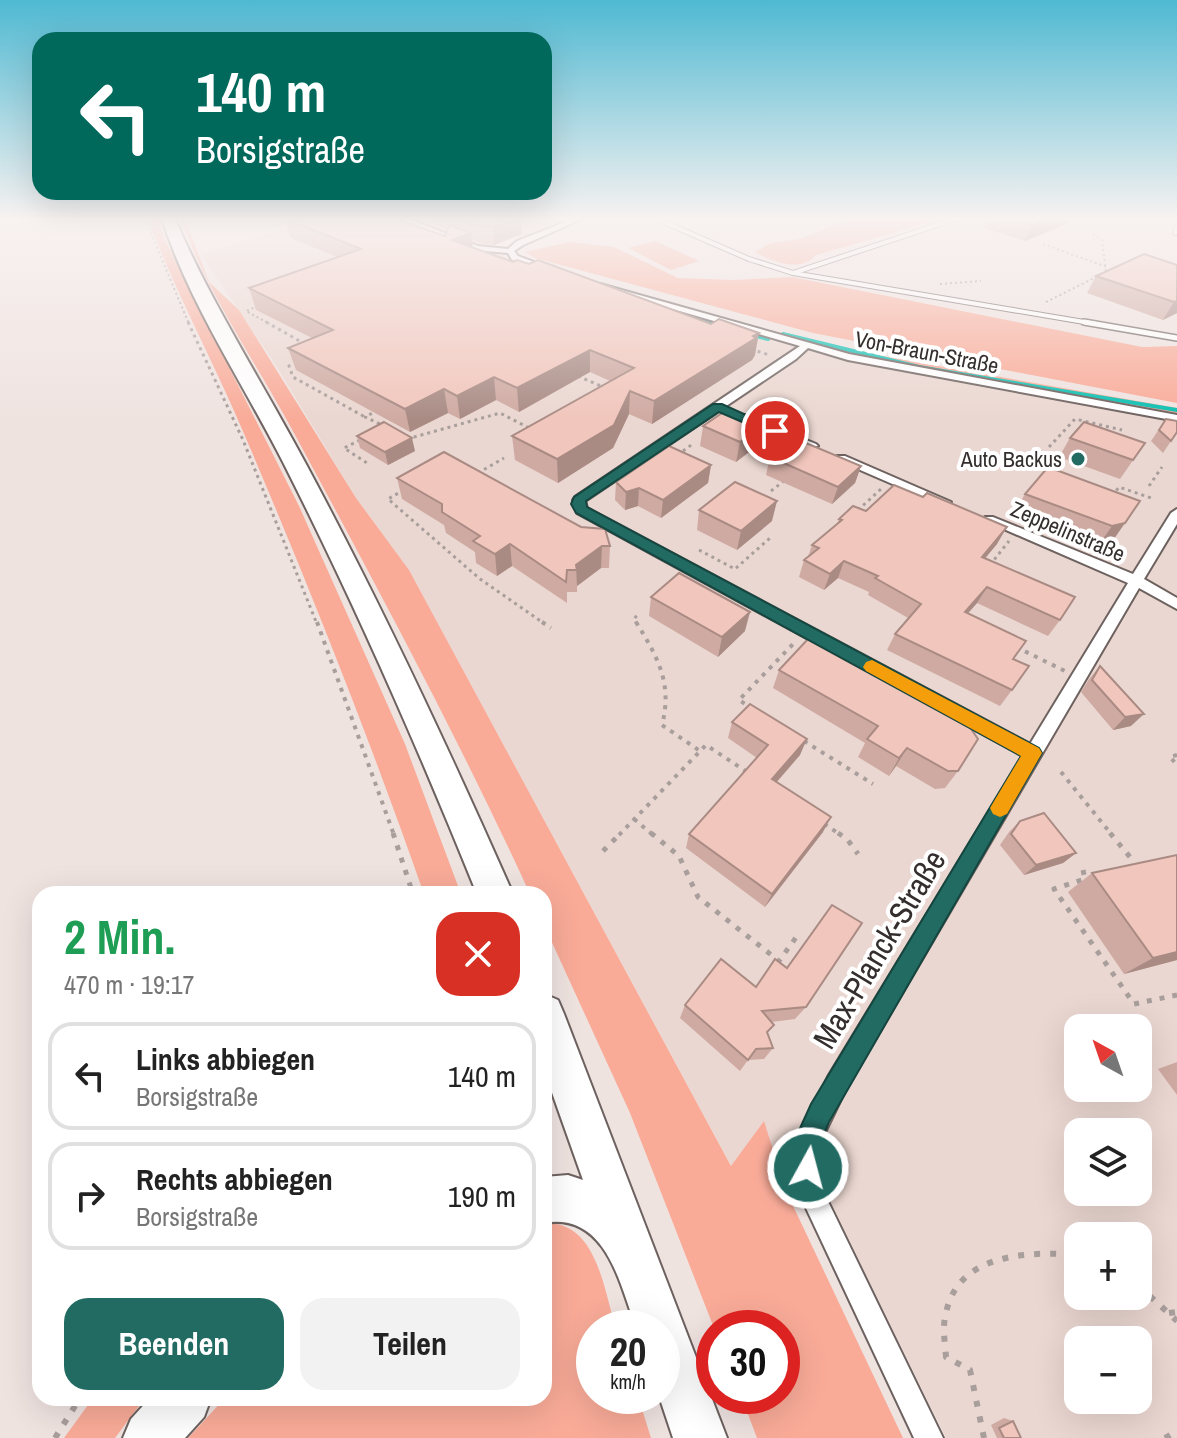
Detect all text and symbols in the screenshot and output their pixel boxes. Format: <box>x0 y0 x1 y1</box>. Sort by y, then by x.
text: 140 m <box>196 54 326 129</box>
icon: left <box>64 64 168 168</box>
text: Borsigstraße <box>196 126 365 174</box>
street label: Von-Braun-Straße <box>853 323 1001 381</box>
pin <box>741 397 809 465</box>
icon: arrive <box>753 409 797 453</box>
place label: Auto Backus <box>960 444 1062 474</box>
marker: Auto Backus <box>1069 450 1087 468</box>
street label: Zeppelinstraße <box>1006 493 1130 569</box>
street label: Max-Planck-Straße <box>803 842 955 1056</box>
text: 2 Min. <box>64 904 176 969</box>
button: close <box>436 912 520 996</box>
text: 470 m · 19:17 <box>64 967 194 1002</box>
north arrow <box>1064 1014 1152 1102</box>
map controls <box>1064 1014 1152 1414</box>
text: Links abbiegen <box>136 1039 315 1079</box>
icon: left <box>68 1054 112 1098</box>
text: 140 m <box>448 1056 516 1096</box>
text: Borsigstraße <box>136 1079 258 1114</box>
button: layers <box>1064 1118 1152 1206</box>
position arrow <box>766 1126 850 1210</box>
text: Rechts abbiegen <box>136 1159 333 1199</box>
icon: right <box>68 1174 112 1218</box>
text: 190 m <box>448 1176 516 1216</box>
text: Borsigstraße <box>136 1199 258 1234</box>
button: + <box>1064 1222 1152 1310</box>
button: Beenden <box>64 1298 284 1390</box>
button: Teilen <box>300 1298 520 1390</box>
speed limit sign: 30 <box>696 1310 800 1414</box>
text: 20 <box>610 1325 646 1378</box>
button: − <box>1064 1326 1152 1414</box>
text: km/h <box>610 1368 646 1395</box>

